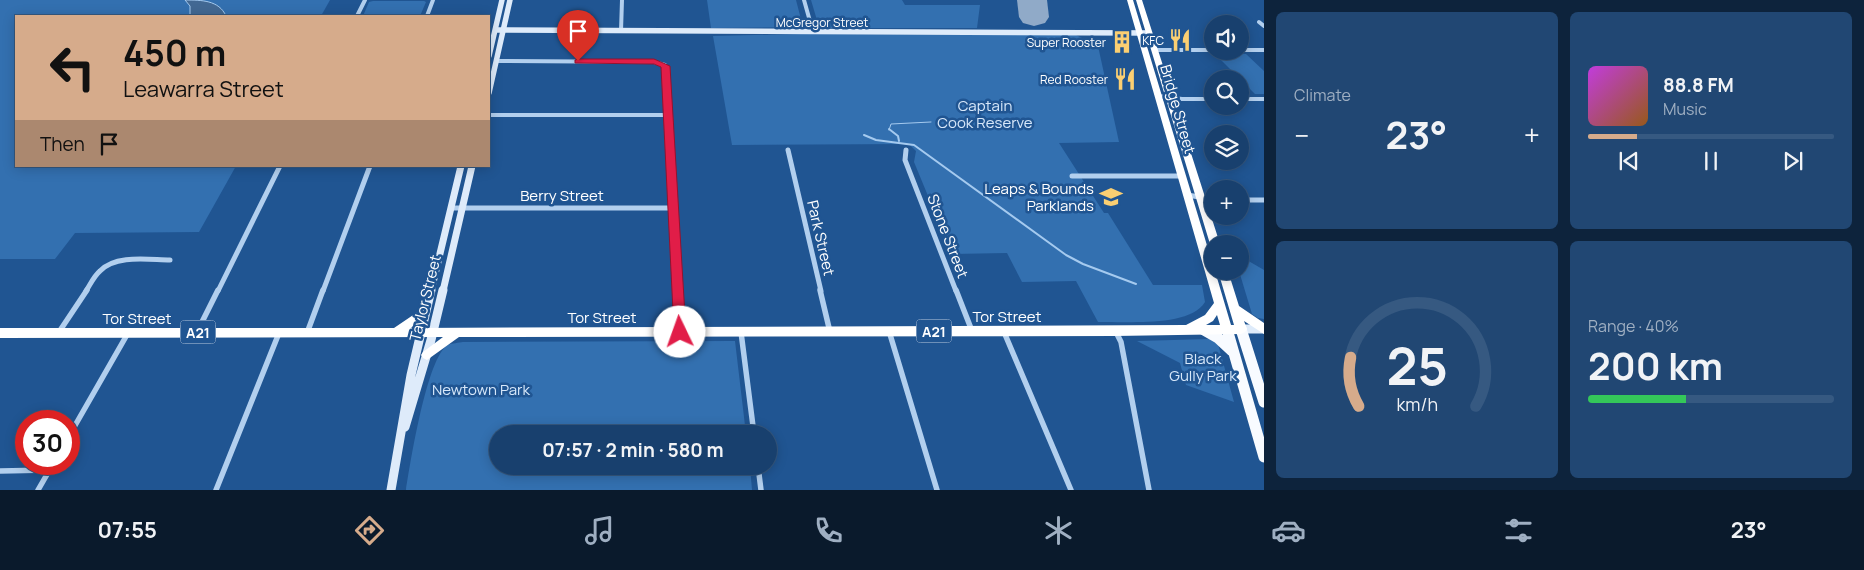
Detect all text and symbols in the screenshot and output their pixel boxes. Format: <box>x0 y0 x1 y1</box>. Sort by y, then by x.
pin <box>557 10 599 61</box>
street label: McGregor Street <box>776 14 868 31</box>
map controls <box>1204 15 1249 280</box>
button: sound <box>1204 15 1249 60</box>
icon: arrive <box>564 17 592 45</box>
restaurant icon: KFC <box>1167 27 1193 53</box>
text: 450 m <box>123 29 226 77</box>
building icon: Super Rooster <box>1109 29 1135 55</box>
place label: KFC <box>1142 32 1164 49</box>
place label: Super Rooster <box>1027 34 1107 51</box>
icon: left <box>40 35 105 100</box>
street label: Bridge Street <box>1155 62 1201 156</box>
restaurant icon: Red Rooster <box>1112 66 1138 92</box>
button: search <box>1204 70 1249 115</box>
place label: Red Rooster <box>1040 71 1109 88</box>
text: 88.8 FM <box>1663 72 1734 98</box>
text: Leawarra Street <box>123 74 284 104</box>
text: Climate <box>1294 84 1351 106</box>
park label: Captain Cook Reserve <box>937 95 1033 133</box>
text: Music <box>1663 98 1707 120</box>
text: 23° <box>1386 108 1447 160</box>
text: − <box>1294 116 1309 154</box>
text: + <box>1524 116 1540 154</box>
button: layers <box>1204 125 1249 170</box>
icon: arrive <box>95 130 123 158</box>
text: Then <box>40 131 85 157</box>
icon: previous <box>1615 147 1643 175</box>
icon: pause <box>1697 147 1725 175</box>
icon: next <box>1779 147 1807 175</box>
place label: Leaps & Bounds Parklands <box>984 178 1094 216</box>
button: + <box>1204 180 1249 225</box>
school or university icon: Leaps & Bounds Parklands <box>1098 184 1124 210</box>
street label: Berry Street <box>520 185 604 206</box>
street label: Stone Street <box>922 191 974 281</box>
street label: Park Street <box>802 198 840 278</box>
button: − <box>1204 235 1249 280</box>
street label: Taylor Street <box>404 253 446 343</box>
position arrow <box>653 305 705 357</box>
street label: Tor Street <box>972 306 1042 327</box>
street label: Tor Street <box>567 307 637 328</box>
street label: Tor Street <box>102 308 172 329</box>
text: Range · 40% <box>1588 315 1679 337</box>
road number: A21 <box>916 320 952 342</box>
road number: A21 <box>180 321 216 344</box>
text: 25 <box>1386 330 1448 401</box>
text: 200 km <box>1588 339 1723 391</box>
park label: Black Gully Park <box>1169 348 1237 386</box>
park label: Newtown Park <box>432 379 530 400</box>
text: km/h <box>1396 392 1438 416</box>
speed limit sign: 30 <box>15 410 80 475</box>
text: 07:57 · 2 min · 580 m <box>542 437 724 463</box>
icon: directions <box>352 513 387 548</box>
icon: music <box>582 513 617 548</box>
icon: phone <box>811 513 846 548</box>
icon: climate <box>1041 513 1076 548</box>
icon: car <box>1271 513 1306 548</box>
icon: filters <box>1501 513 1536 548</box>
text: 07:55 <box>97 515 157 545</box>
text: 23° <box>1731 515 1767 545</box>

